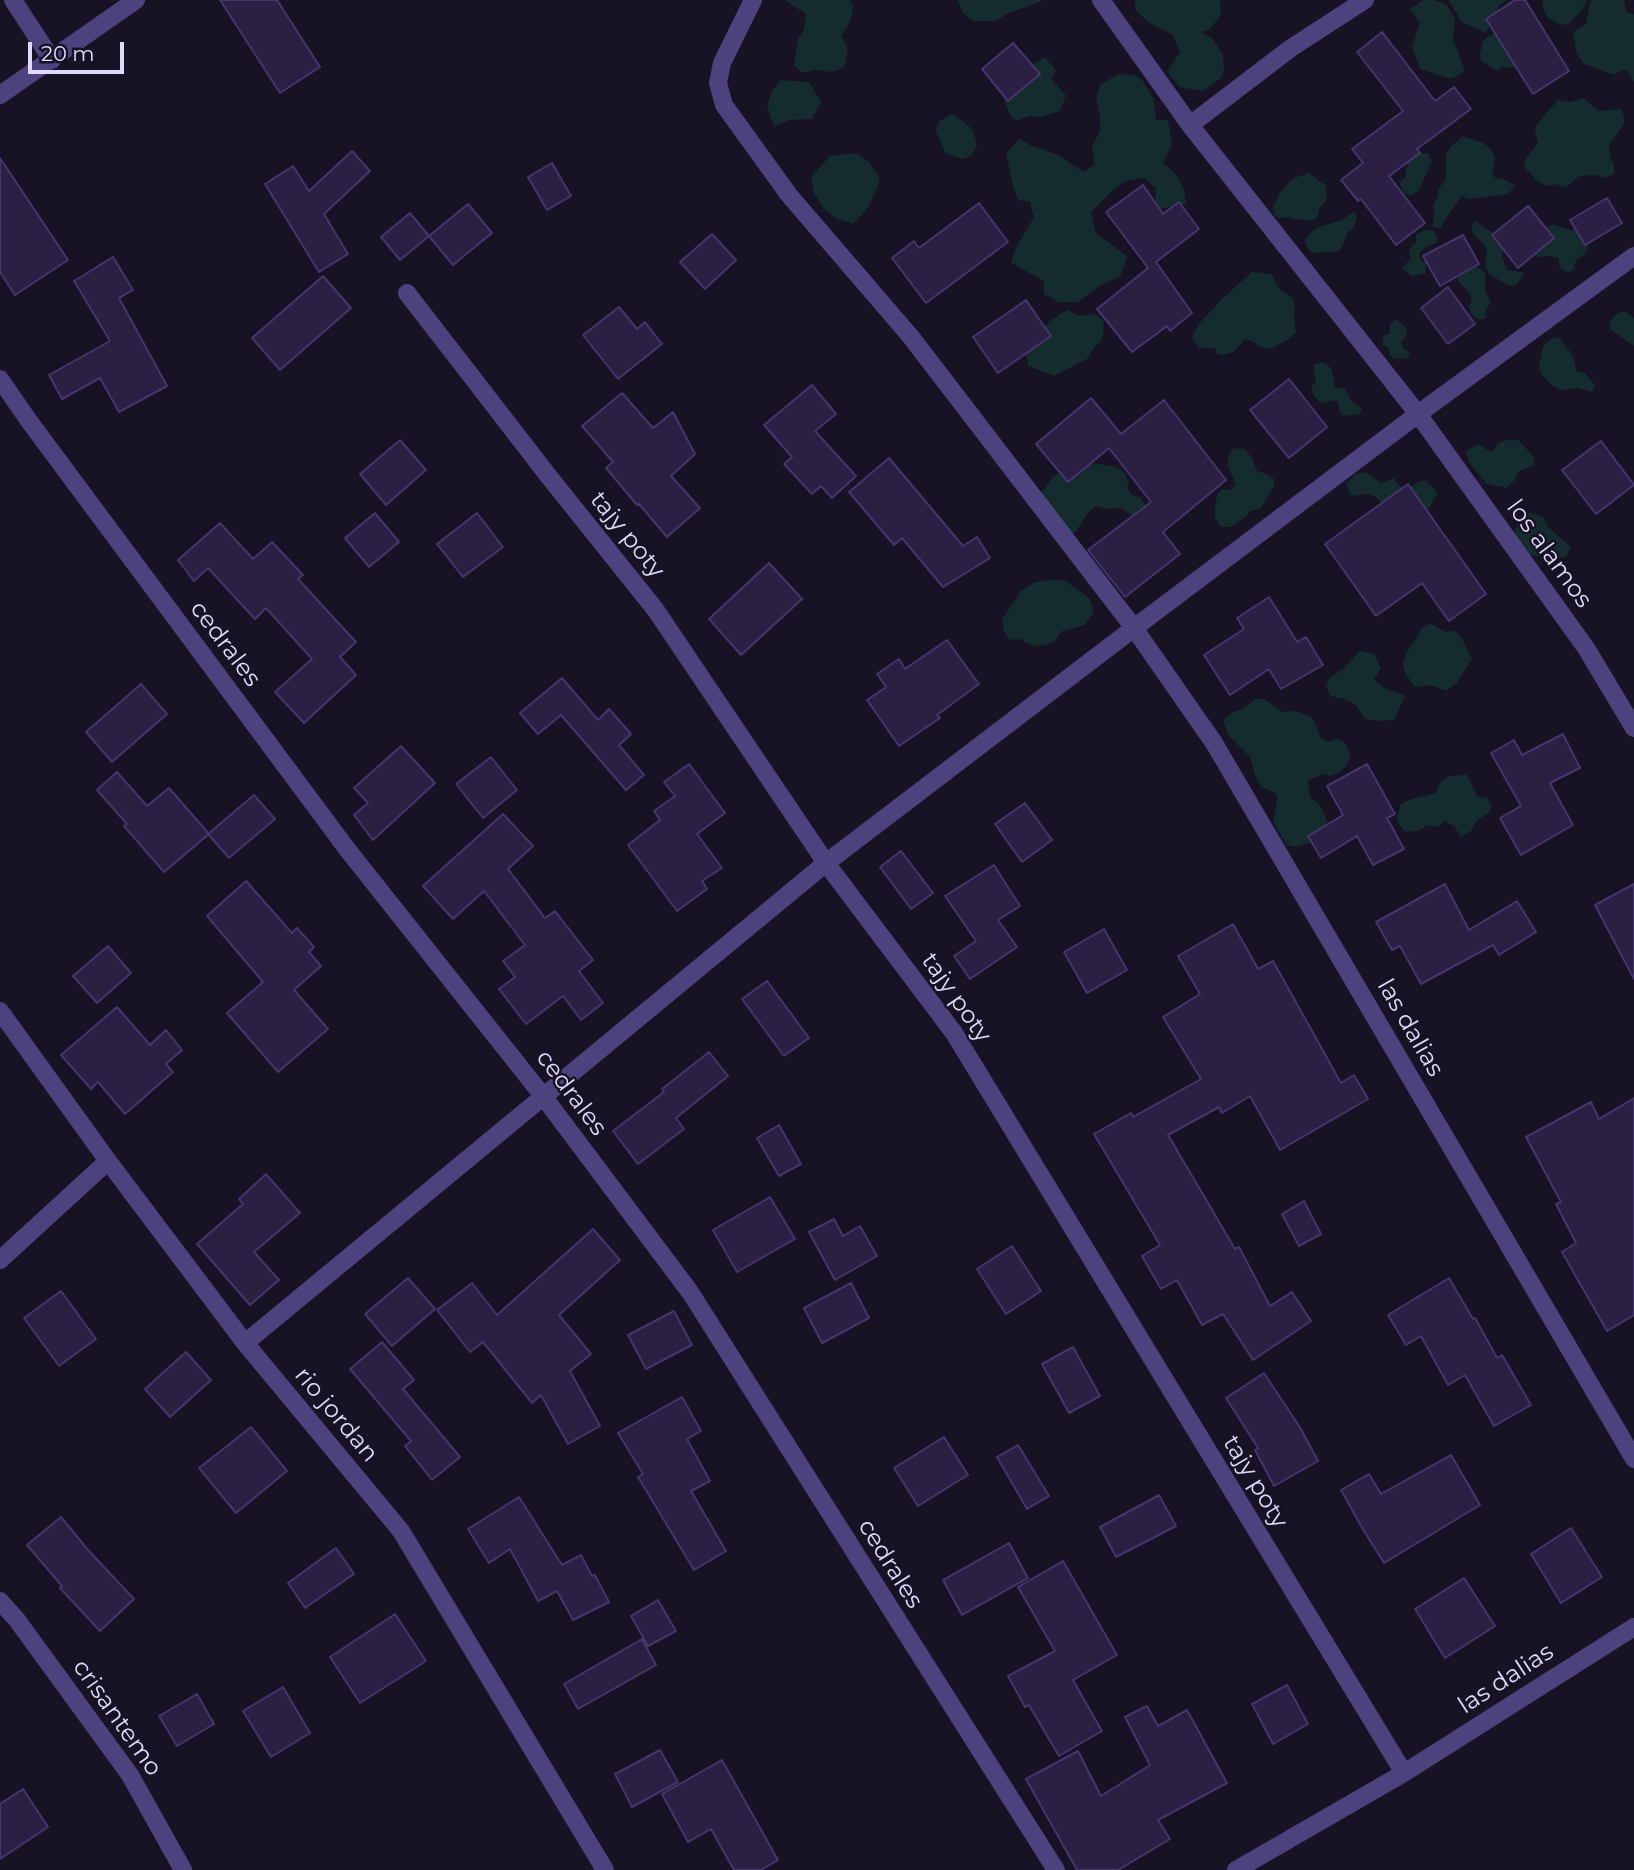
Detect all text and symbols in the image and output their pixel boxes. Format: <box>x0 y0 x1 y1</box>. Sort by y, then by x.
scale bar <box>32 28 128 72</box>
text: 20 m <box>41 41 95 66</box>
street label: tajy poty <box>584 486 670 584</box>
street label: los alamos <box>1500 494 1598 614</box>
street label: cedrales <box>184 596 266 692</box>
street label: tajy poty <box>915 948 997 1048</box>
street label: las dalias <box>1371 974 1449 1082</box>
street label: cedrales <box>530 1045 612 1141</box>
street label: rio jordan <box>288 1362 384 1468</box>
street label: tajy poty <box>1216 1431 1294 1533</box>
street label: cedrales <box>851 1514 929 1614</box>
street label: las dalias <box>1453 1638 1559 1720</box>
street label: crisantemo <box>66 1654 168 1782</box>

